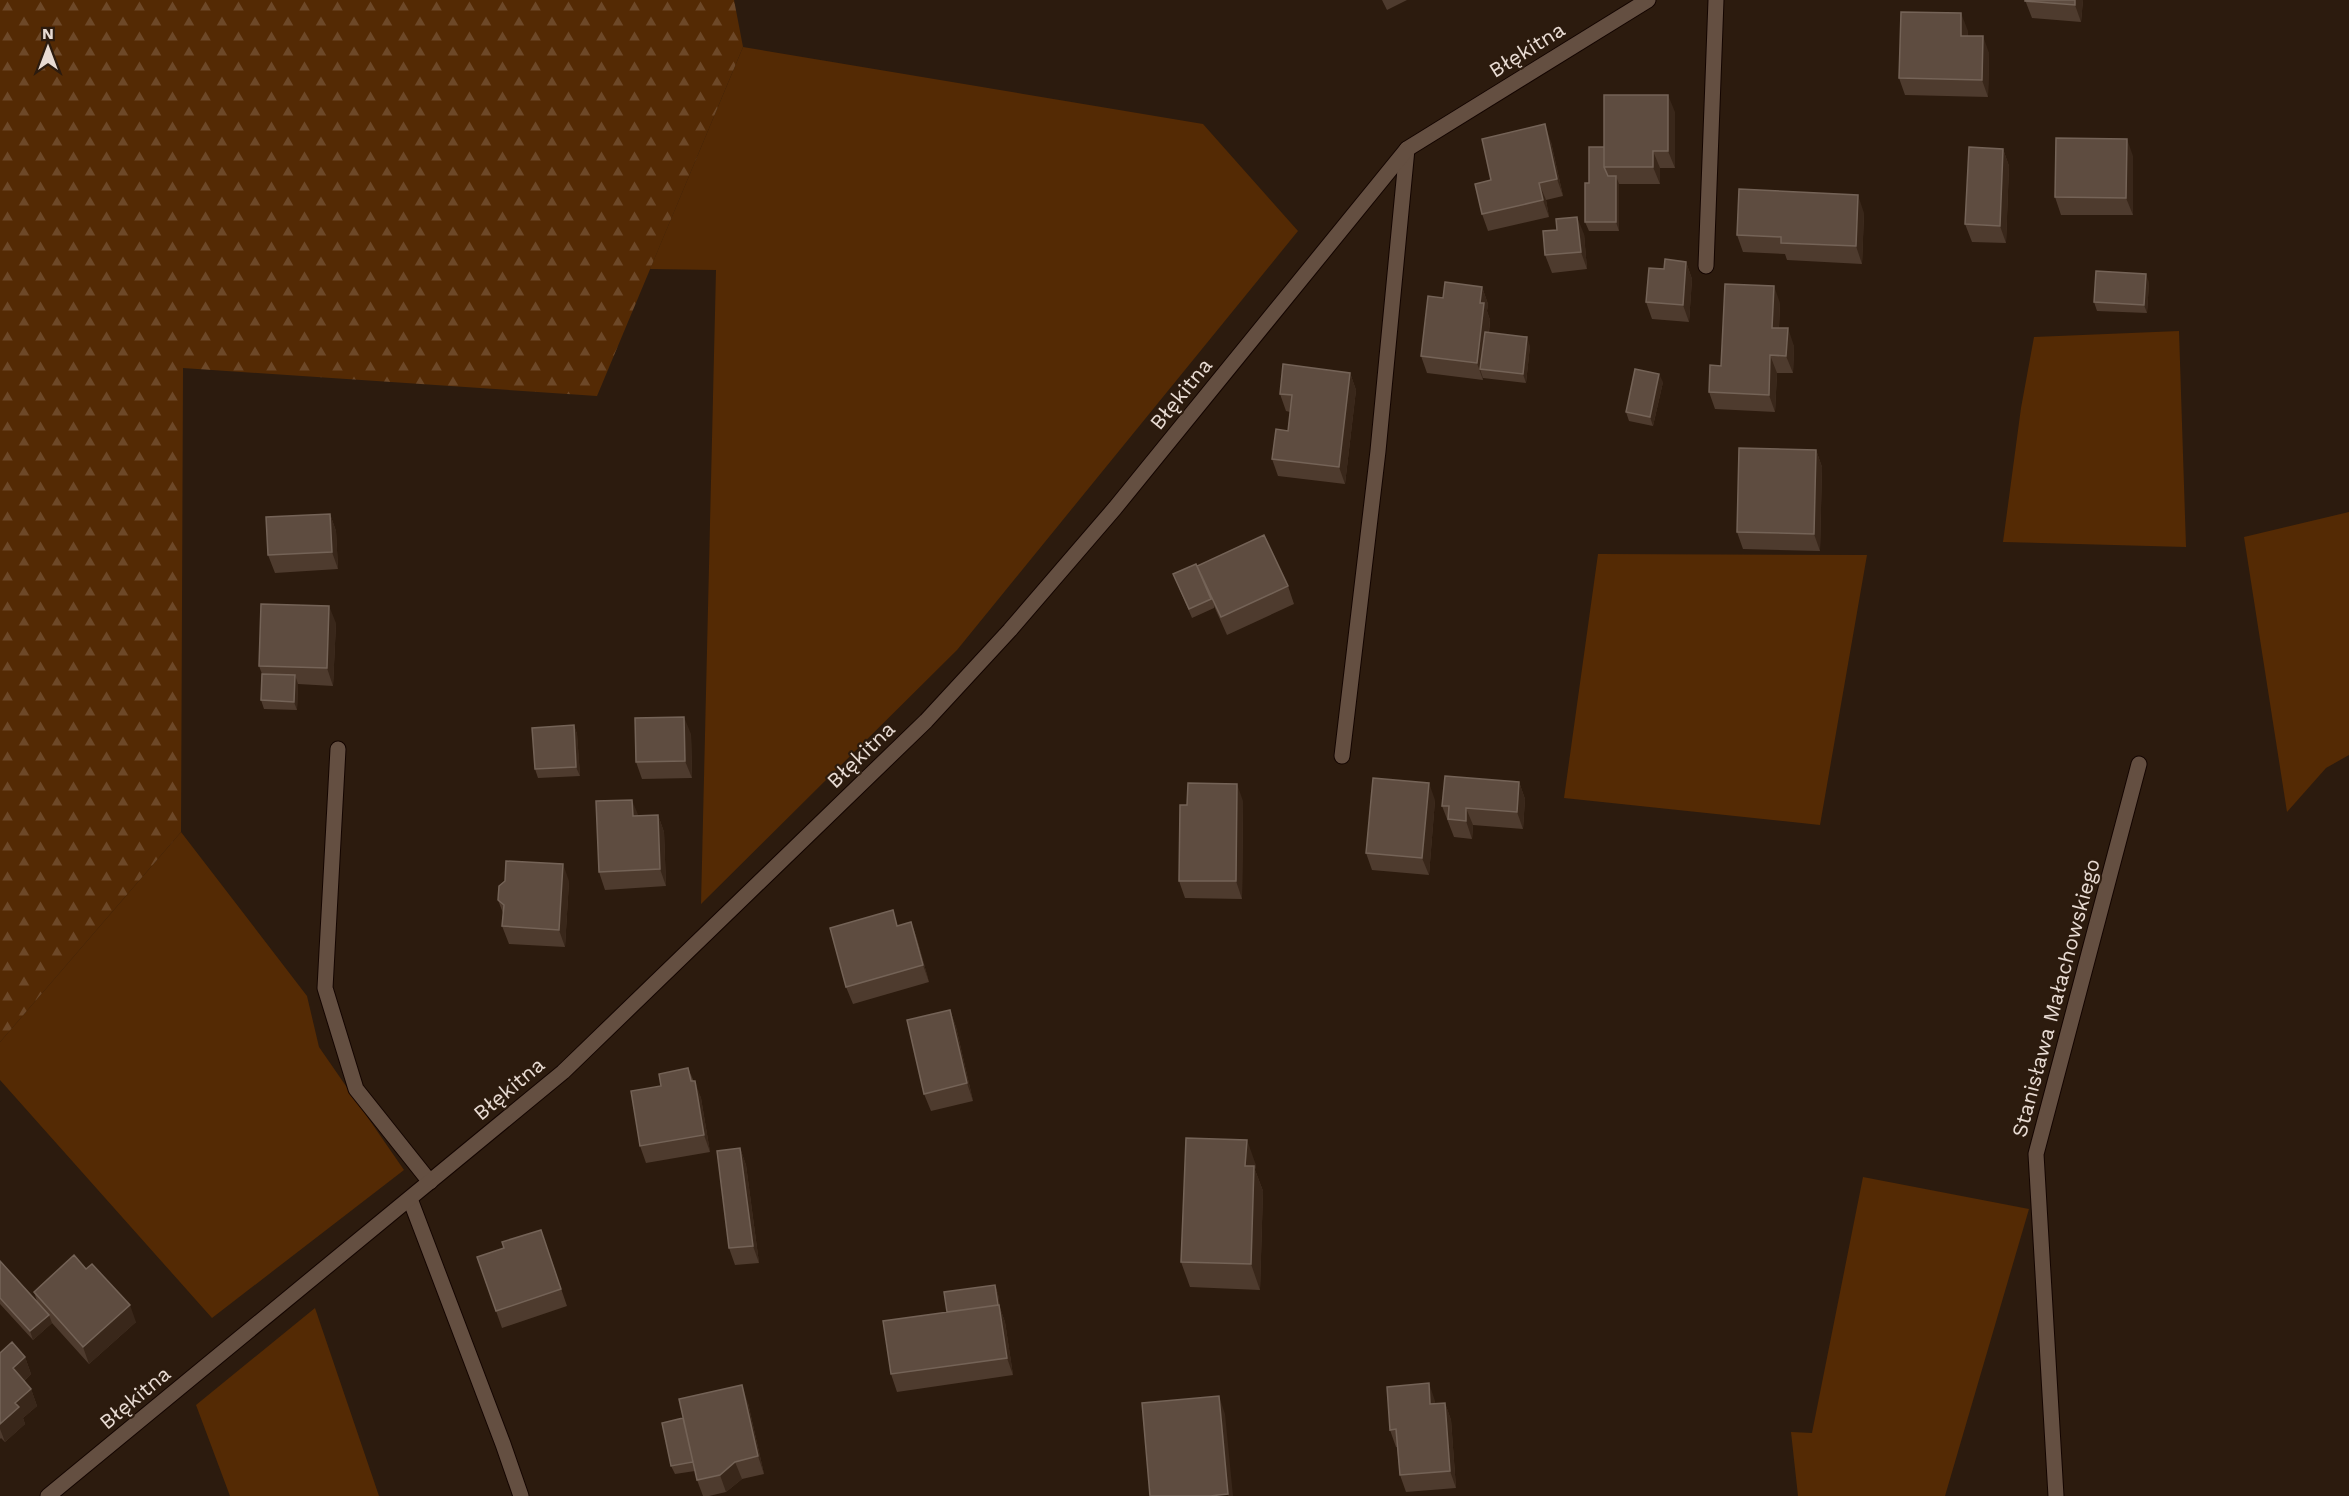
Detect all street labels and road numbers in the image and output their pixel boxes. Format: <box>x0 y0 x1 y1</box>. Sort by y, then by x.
street label: Błękitna <box>1484 16 1569 83</box>
street label: Błękitna <box>1144 353 1217 435</box>
street label: Błękitna <box>821 716 900 793</box>
street label: Stanisława Małachowskiego <box>2006 856 2105 1140</box>
street label: Błękitna <box>468 1052 549 1125</box>
street label: Błękitna <box>94 1361 175 1434</box>

